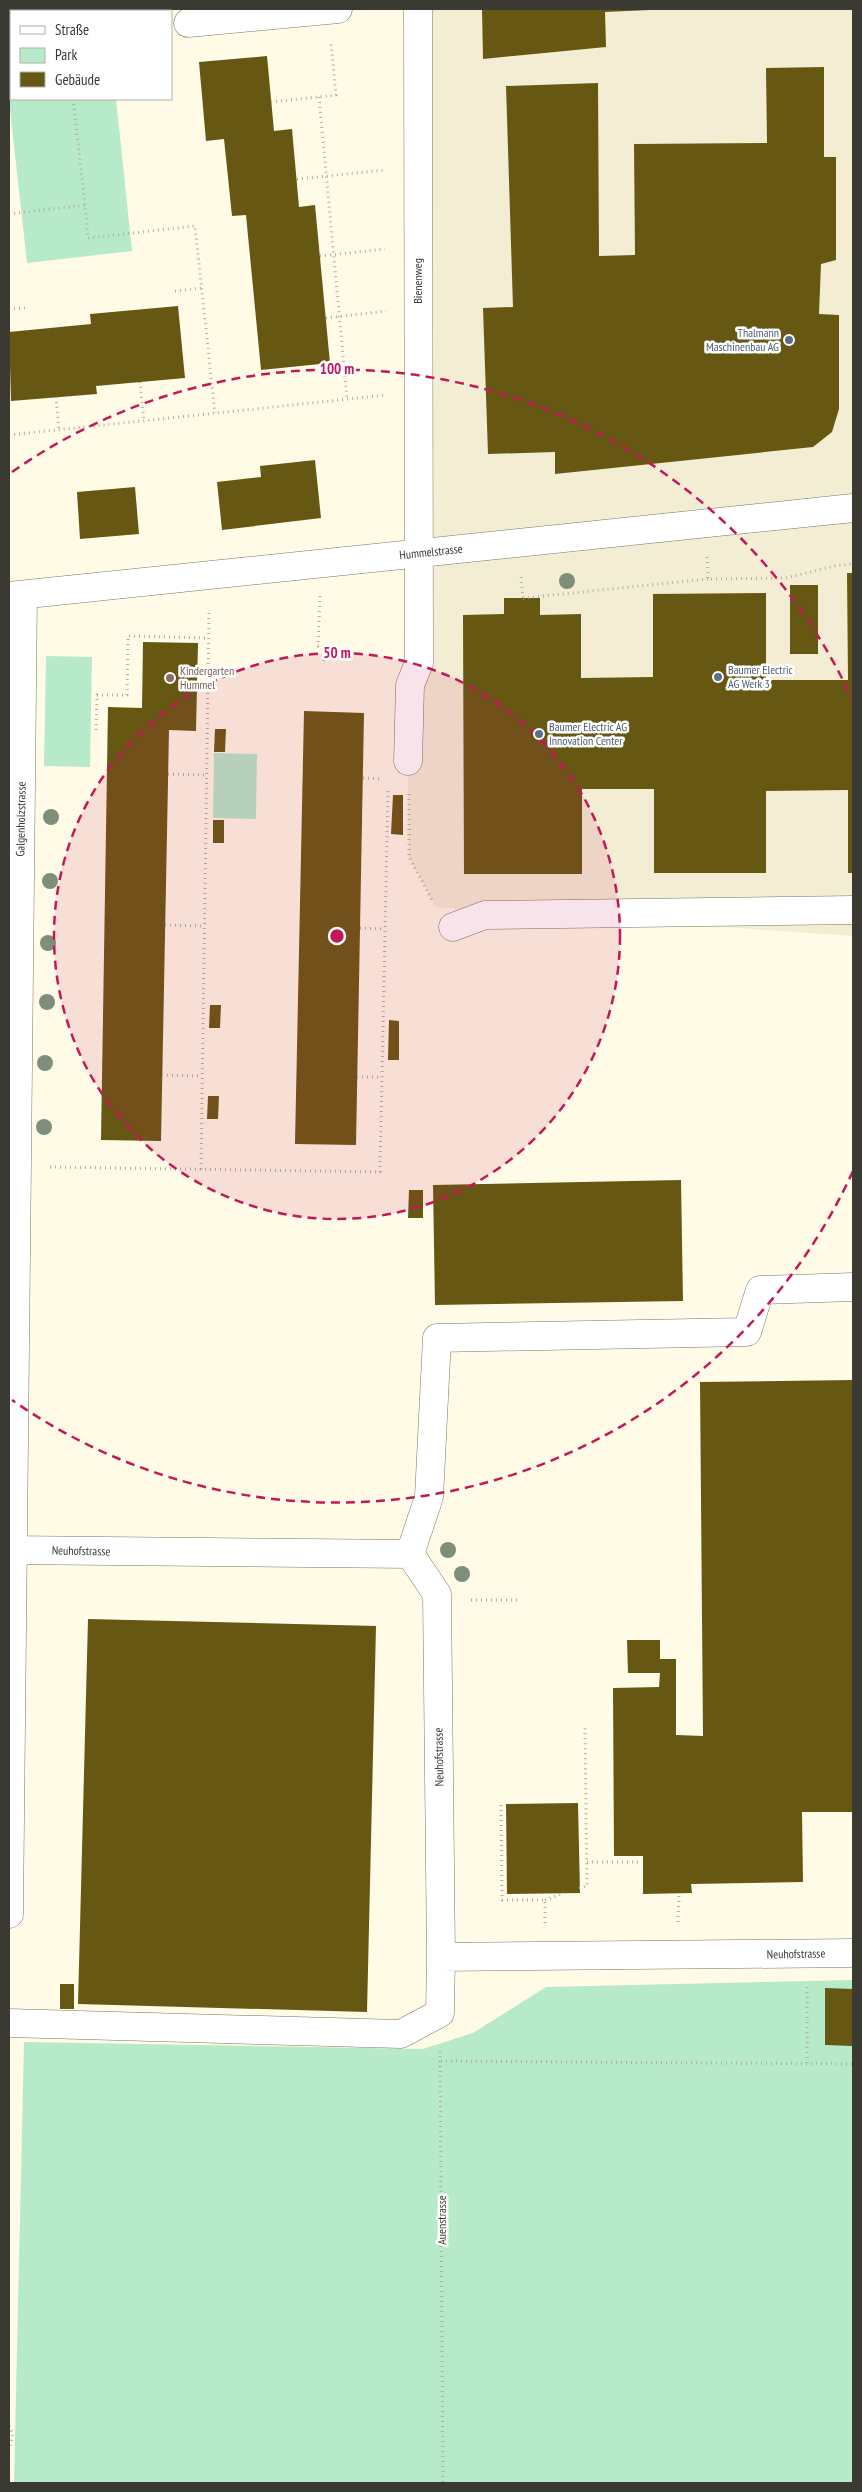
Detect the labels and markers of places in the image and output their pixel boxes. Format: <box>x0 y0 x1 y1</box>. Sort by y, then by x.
place label: Thalmann Maschinenbau AG <box>706 325 779 354</box>
marker: Thalmann Maschinenbau AG <box>783 334 795 346</box>
place label: Baumer Electric AG Werk 3 <box>728 662 794 691</box>
place label: Kindergarten Hummel <box>180 663 234 692</box>
marker: Baumer Electric AG Werk 3 <box>712 671 724 683</box>
marker: Kindergarten Hummel <box>164 672 176 684</box>
place label: Baumer Electric AG Innovation Center <box>549 719 627 748</box>
marker: Baumer Electric AG Innovation Center <box>533 728 545 740</box>
centre of rings <box>328 927 346 945</box>

